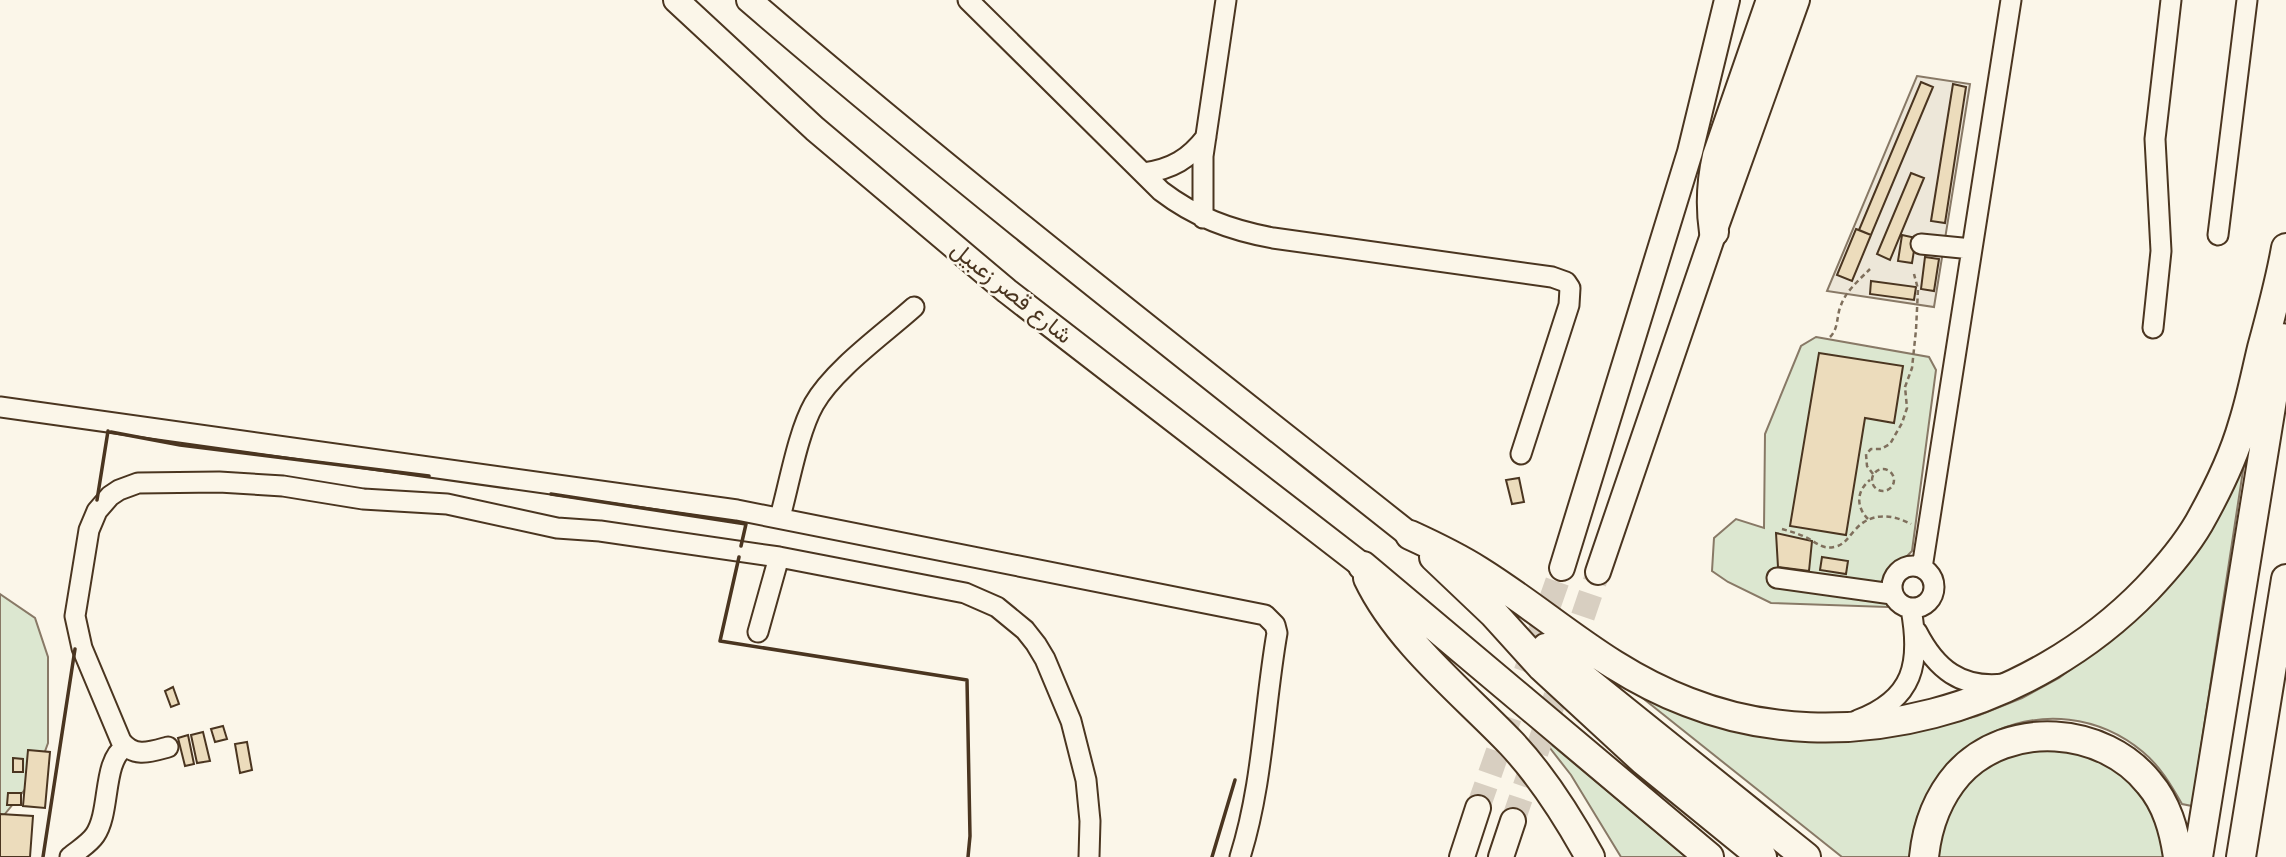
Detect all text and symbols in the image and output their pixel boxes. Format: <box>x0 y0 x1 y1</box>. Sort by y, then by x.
street label: شارع قصر زعبيل <box>944 234 1079 351</box>

